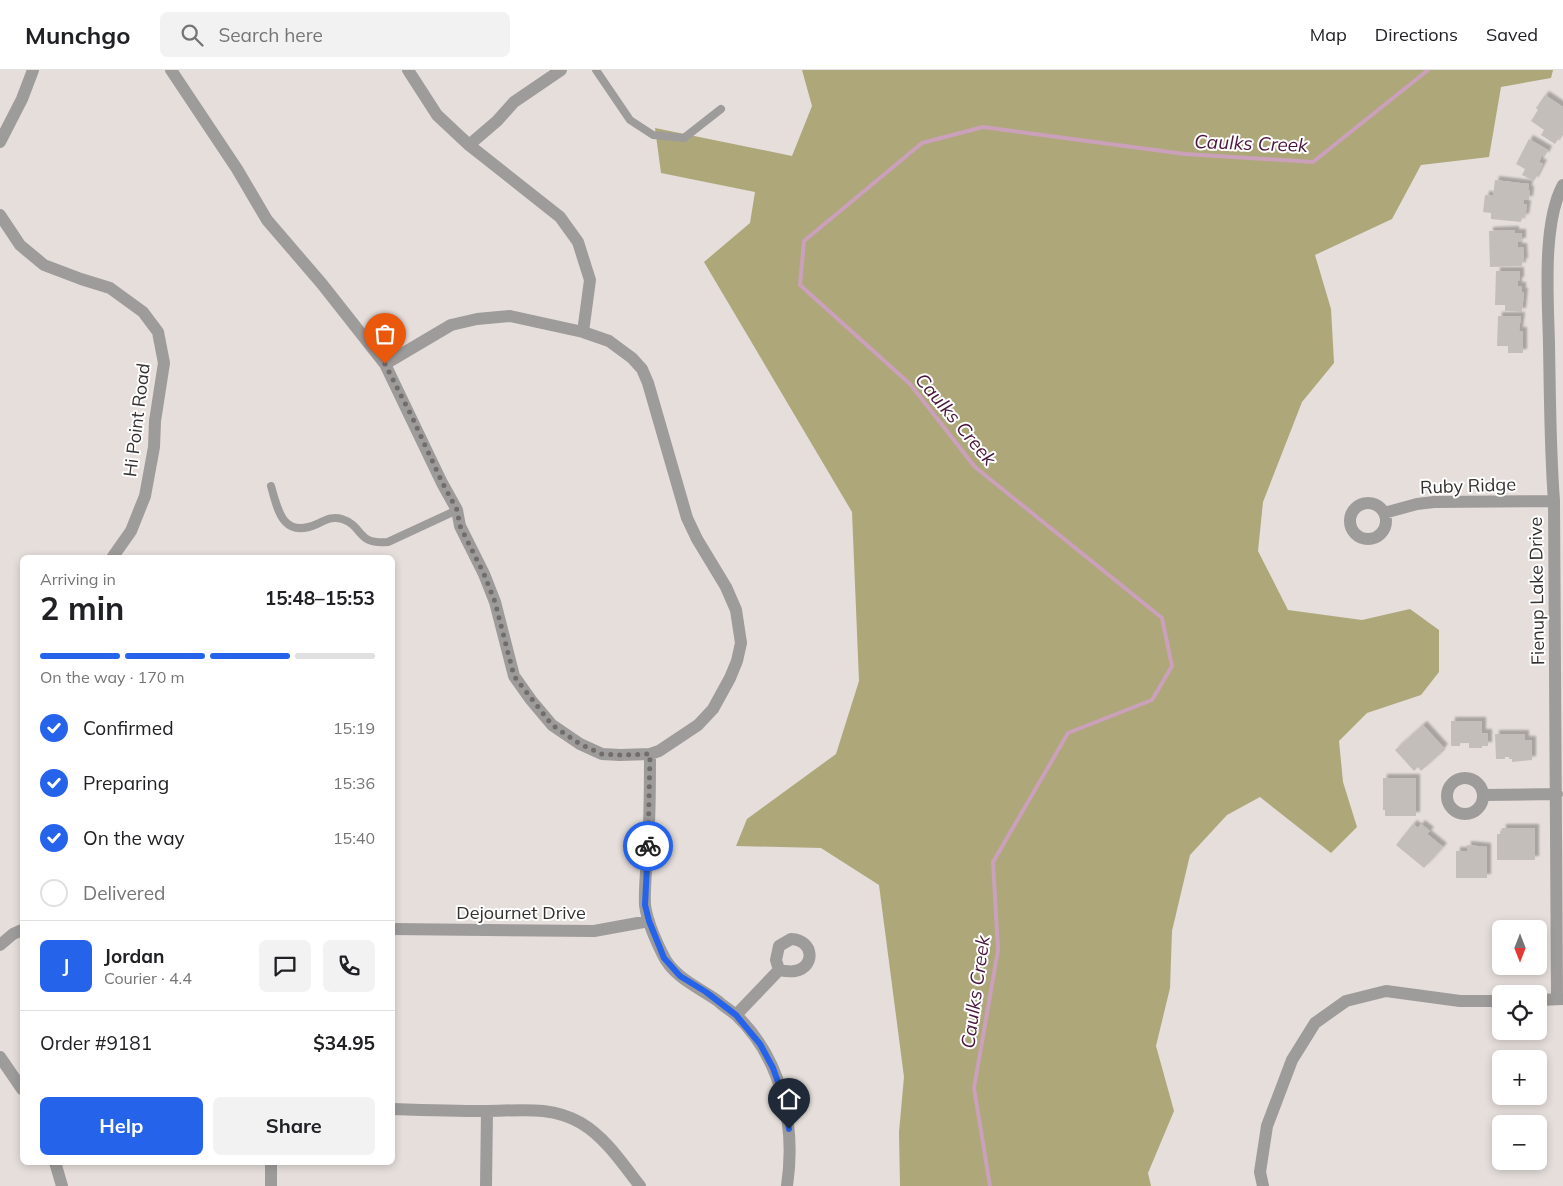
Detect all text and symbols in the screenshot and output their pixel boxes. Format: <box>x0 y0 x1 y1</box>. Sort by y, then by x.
search box <box>160 12 510 57</box>
text: Munchgo <box>25 20 130 50</box>
icon: search <box>178 21 206 49</box>
text: Search here <box>218 23 323 47</box>
text: Map <box>1310 23 1347 46</box>
text: Directions <box>1375 23 1458 46</box>
text: Saved <box>1486 23 1538 46</box>
water label: Caulks Creek <box>1194 129 1309 157</box>
pin <box>364 313 406 364</box>
icon: bag <box>371 320 399 348</box>
street label: Hi Point Road <box>118 362 155 478</box>
water label: Caulks Creek <box>910 368 1003 471</box>
street label: Ruby Ridge <box>1420 472 1516 499</box>
street label: Fienup Lake Drive <box>1524 517 1549 665</box>
text: Arriving in <box>40 569 116 589</box>
text: 15:48–15:53 <box>265 586 375 610</box>
text: 2 min <box>40 588 124 628</box>
text: On the way · 170 m <box>40 667 185 687</box>
icon: check <box>40 714 68 742</box>
text: Confirmed <box>83 716 174 740</box>
text: 15:19 <box>333 718 375 738</box>
icon: check <box>40 769 68 797</box>
text: Preparing <box>83 771 169 795</box>
text: 15:36 <box>333 773 375 793</box>
courier <box>623 821 673 871</box>
icon: check <box>40 824 68 852</box>
text: On the way <box>83 826 185 850</box>
text: 15:40 <box>333 828 375 848</box>
icon: bike <box>634 832 662 860</box>
text: Delivered <box>83 881 165 905</box>
street label: Dejournet Drive <box>456 901 586 924</box>
north arrow <box>1492 920 1548 975</box>
map controls <box>1492 920 1547 1170</box>
water label: Caulks Creek <box>955 933 995 1050</box>
button: chat <box>259 940 311 992</box>
button: phone <box>323 940 375 992</box>
text: Jordan <box>104 944 164 968</box>
text: J <box>63 954 69 978</box>
text: Courier · 4.4 <box>104 968 192 988</box>
button: locate <box>1492 985 1547 1040</box>
text: Order #9181 <box>40 1031 152 1055</box>
text: $34.95 <box>313 1031 375 1055</box>
button: + <box>1492 1050 1547 1105</box>
pin <box>768 1078 810 1129</box>
icon: home <box>775 1085 803 1113</box>
button: Help <box>40 1097 203 1155</box>
button: Share <box>213 1097 375 1155</box>
button: − <box>1492 1115 1547 1170</box>

